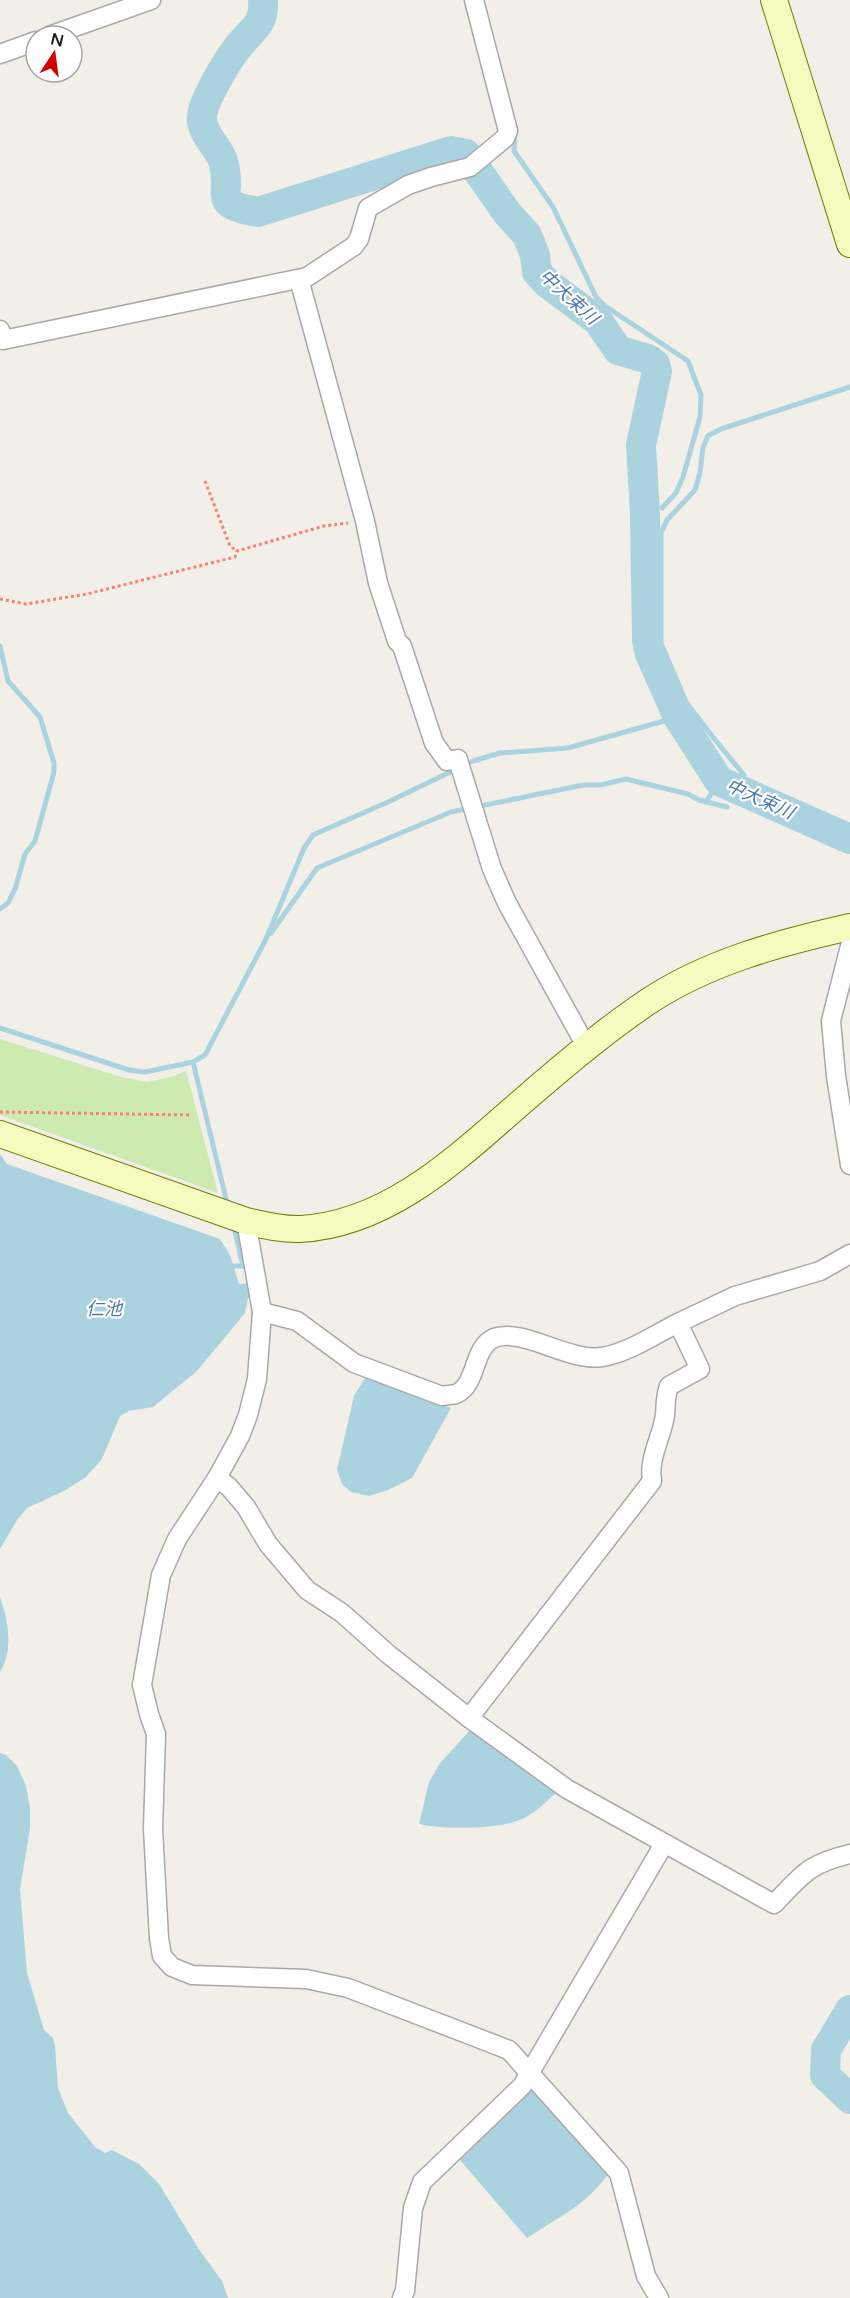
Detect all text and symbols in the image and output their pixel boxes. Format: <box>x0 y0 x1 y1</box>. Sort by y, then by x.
north arrow <box>24 24 84 84</box>
text: N <box>49 29 66 52</box>
water label: 中大束川 <box>535 265 605 331</box>
water label: 中大束川 <box>723 774 799 825</box>
water label: 仁池 <box>86 1298 124 1320</box>

